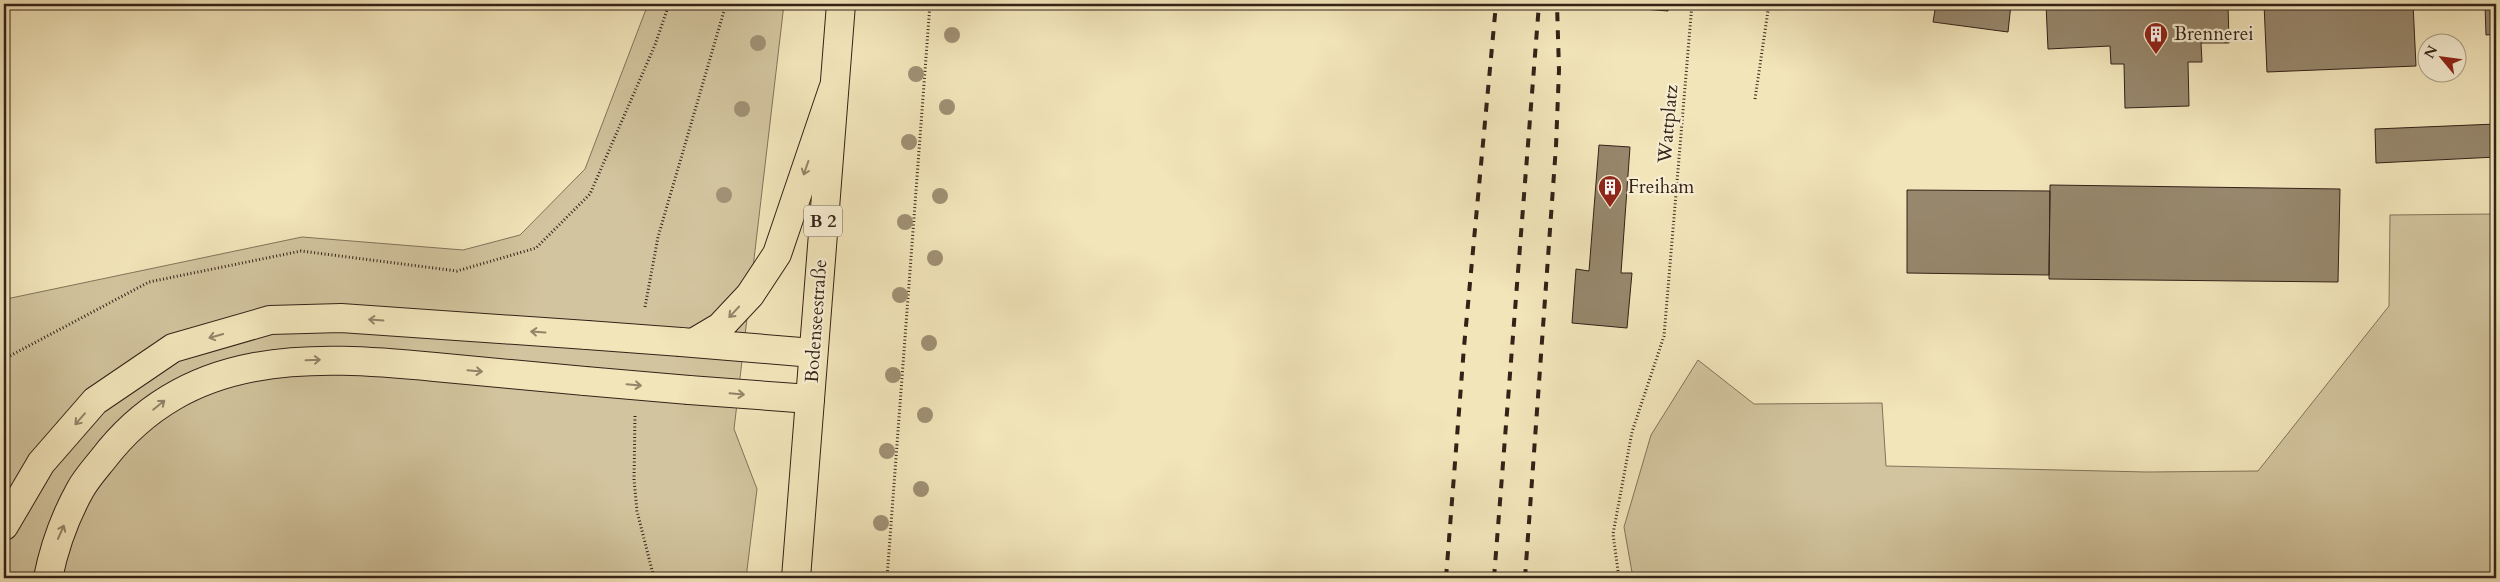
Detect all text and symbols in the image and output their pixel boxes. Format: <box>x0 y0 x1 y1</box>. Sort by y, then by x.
building icon: Brennerei <box>2143 21 2169 55</box>
place label: Brennerei <box>2174 21 2254 47</box>
north arrow <box>2418 32 2468 82</box>
text: N <box>2420 42 2442 62</box>
street label: Wattplatz <box>1652 83 1684 165</box>
one-way arrow <box>800 160 810 176</box>
building icon: Freiham <box>1597 174 1623 208</box>
place label: Freiham <box>1628 174 1695 200</box>
road number: B 2 <box>804 206 842 237</box>
street label: Bodenseestraße <box>799 258 833 384</box>
one-way arrow <box>728 305 740 318</box>
one-way arrow <box>368 316 384 325</box>
one-way arrow <box>531 327 547 336</box>
one-way arrow <box>208 331 224 341</box>
one-way arrow <box>304 355 320 365</box>
one-way arrow <box>466 366 482 375</box>
one-way arrow <box>626 380 642 390</box>
one-way arrow <box>729 389 745 398</box>
one-way arrow <box>152 400 165 411</box>
one-way arrow <box>74 412 85 425</box>
one-way arrow <box>57 525 67 540</box>

